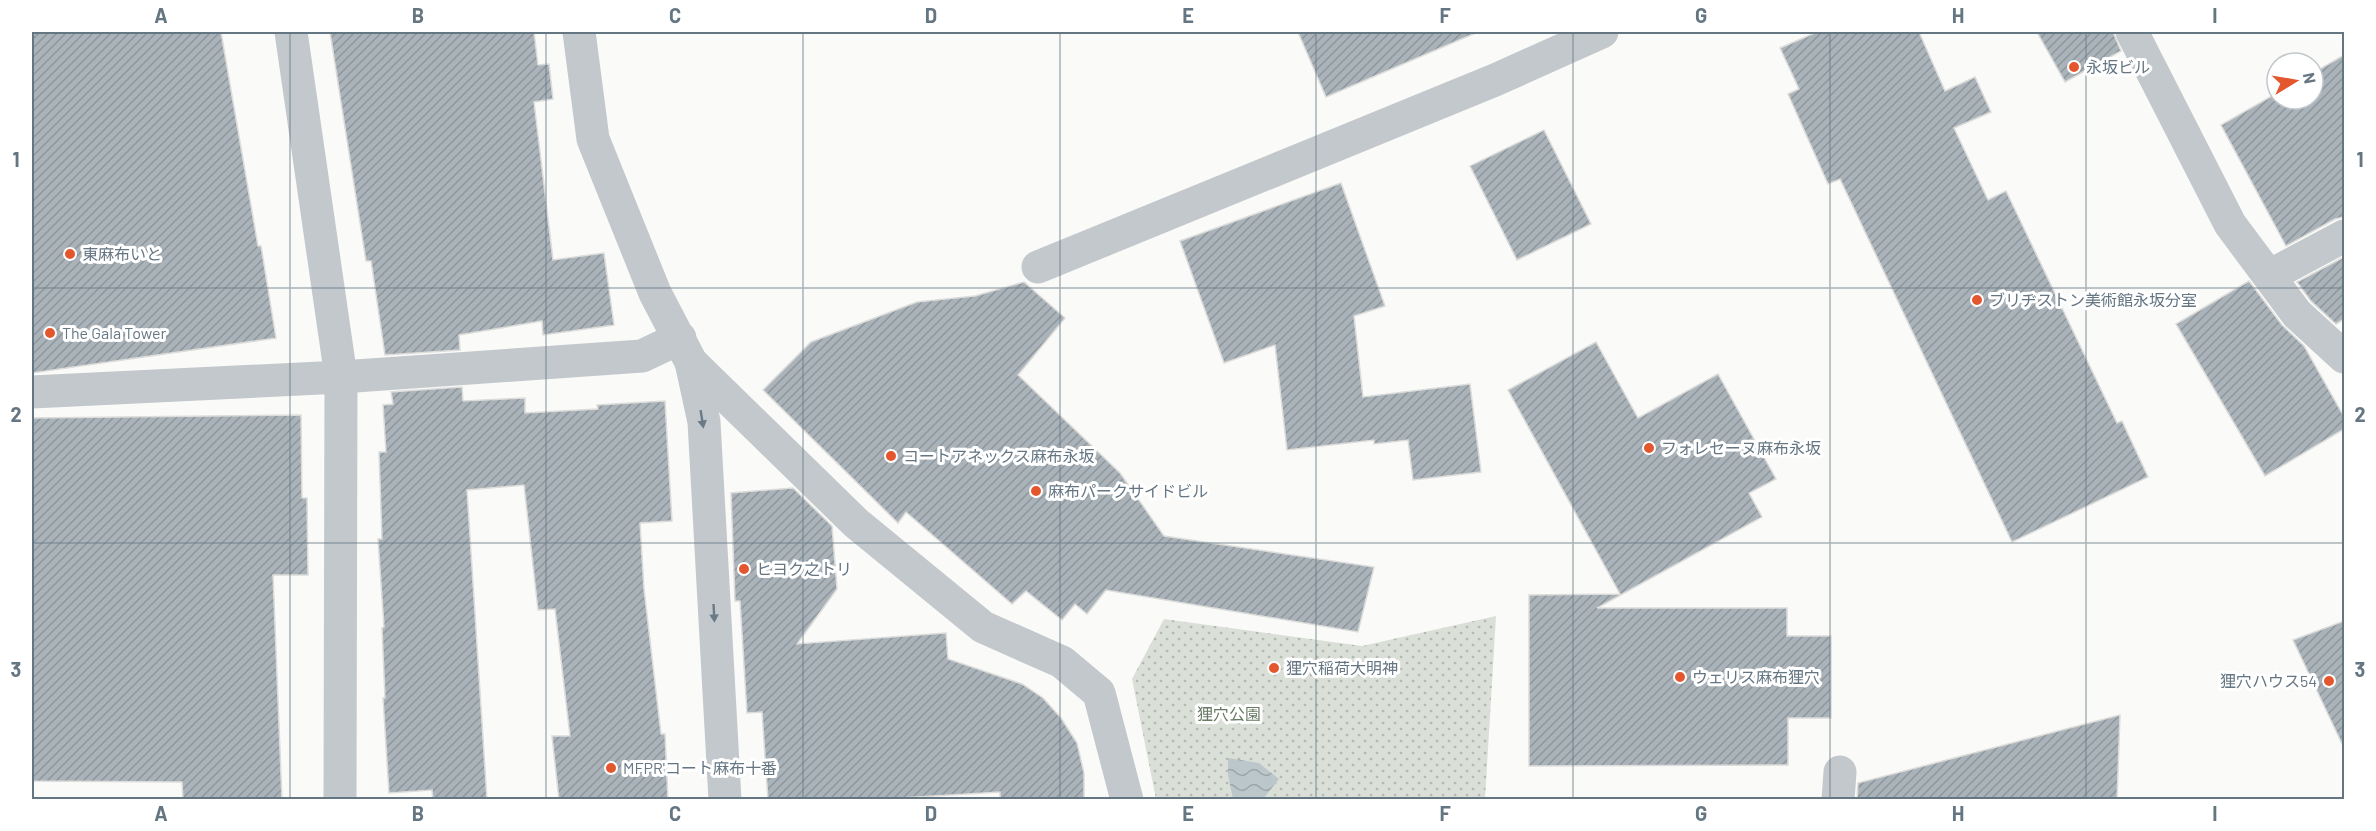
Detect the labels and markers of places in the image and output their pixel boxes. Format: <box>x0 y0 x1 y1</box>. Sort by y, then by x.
place label: 永坂ビル <box>2086 57 2150 76</box>
marker: 永坂ビル <box>2067 60 2081 74</box>
place label: 東麻布いと <box>82 244 162 263</box>
marker: 東麻布いと <box>63 247 77 261</box>
place label: ブリヂストン美術館永坂分室 <box>1989 290 2197 309</box>
marker: ブリヂストン美術館永坂分室 <box>1970 293 1984 307</box>
place label: The Gala Tower <box>62 323 166 342</box>
marker: The Gala Tower <box>43 326 57 340</box>
place label: フォレセーヌ麻布永坂 <box>1661 438 1821 457</box>
marker: フォレセーヌ麻布永坂 <box>1642 441 1656 455</box>
place label: コートアネックス麻布永坂 <box>903 446 1095 465</box>
marker: コートアネックス麻布永坂 <box>884 449 898 463</box>
place label: 麻布パークサイドビル <box>1048 481 1208 500</box>
marker: 麻布パークサイドビル <box>1029 484 1043 498</box>
place label: ヒヨク之トリ <box>756 559 852 578</box>
marker: ヒヨク之トリ <box>737 562 751 576</box>
place label: 狸穴稲荷大明神 <box>1286 658 1398 677</box>
marker: 狸穴稲荷大明神 <box>1267 661 1281 675</box>
place label: ウェリス麻布狸穴 <box>1692 667 1820 686</box>
marker: ウェリス麻布狸穴 <box>1673 670 1687 684</box>
place label: 狸穴ハウス54 <box>2220 671 2317 690</box>
marker: 狸穴ハウス54 <box>2322 674 2336 688</box>
place label: MFPR'コート麻布十番 <box>623 758 777 777</box>
marker: MFPR'コート麻布十番 <box>604 761 618 775</box>

